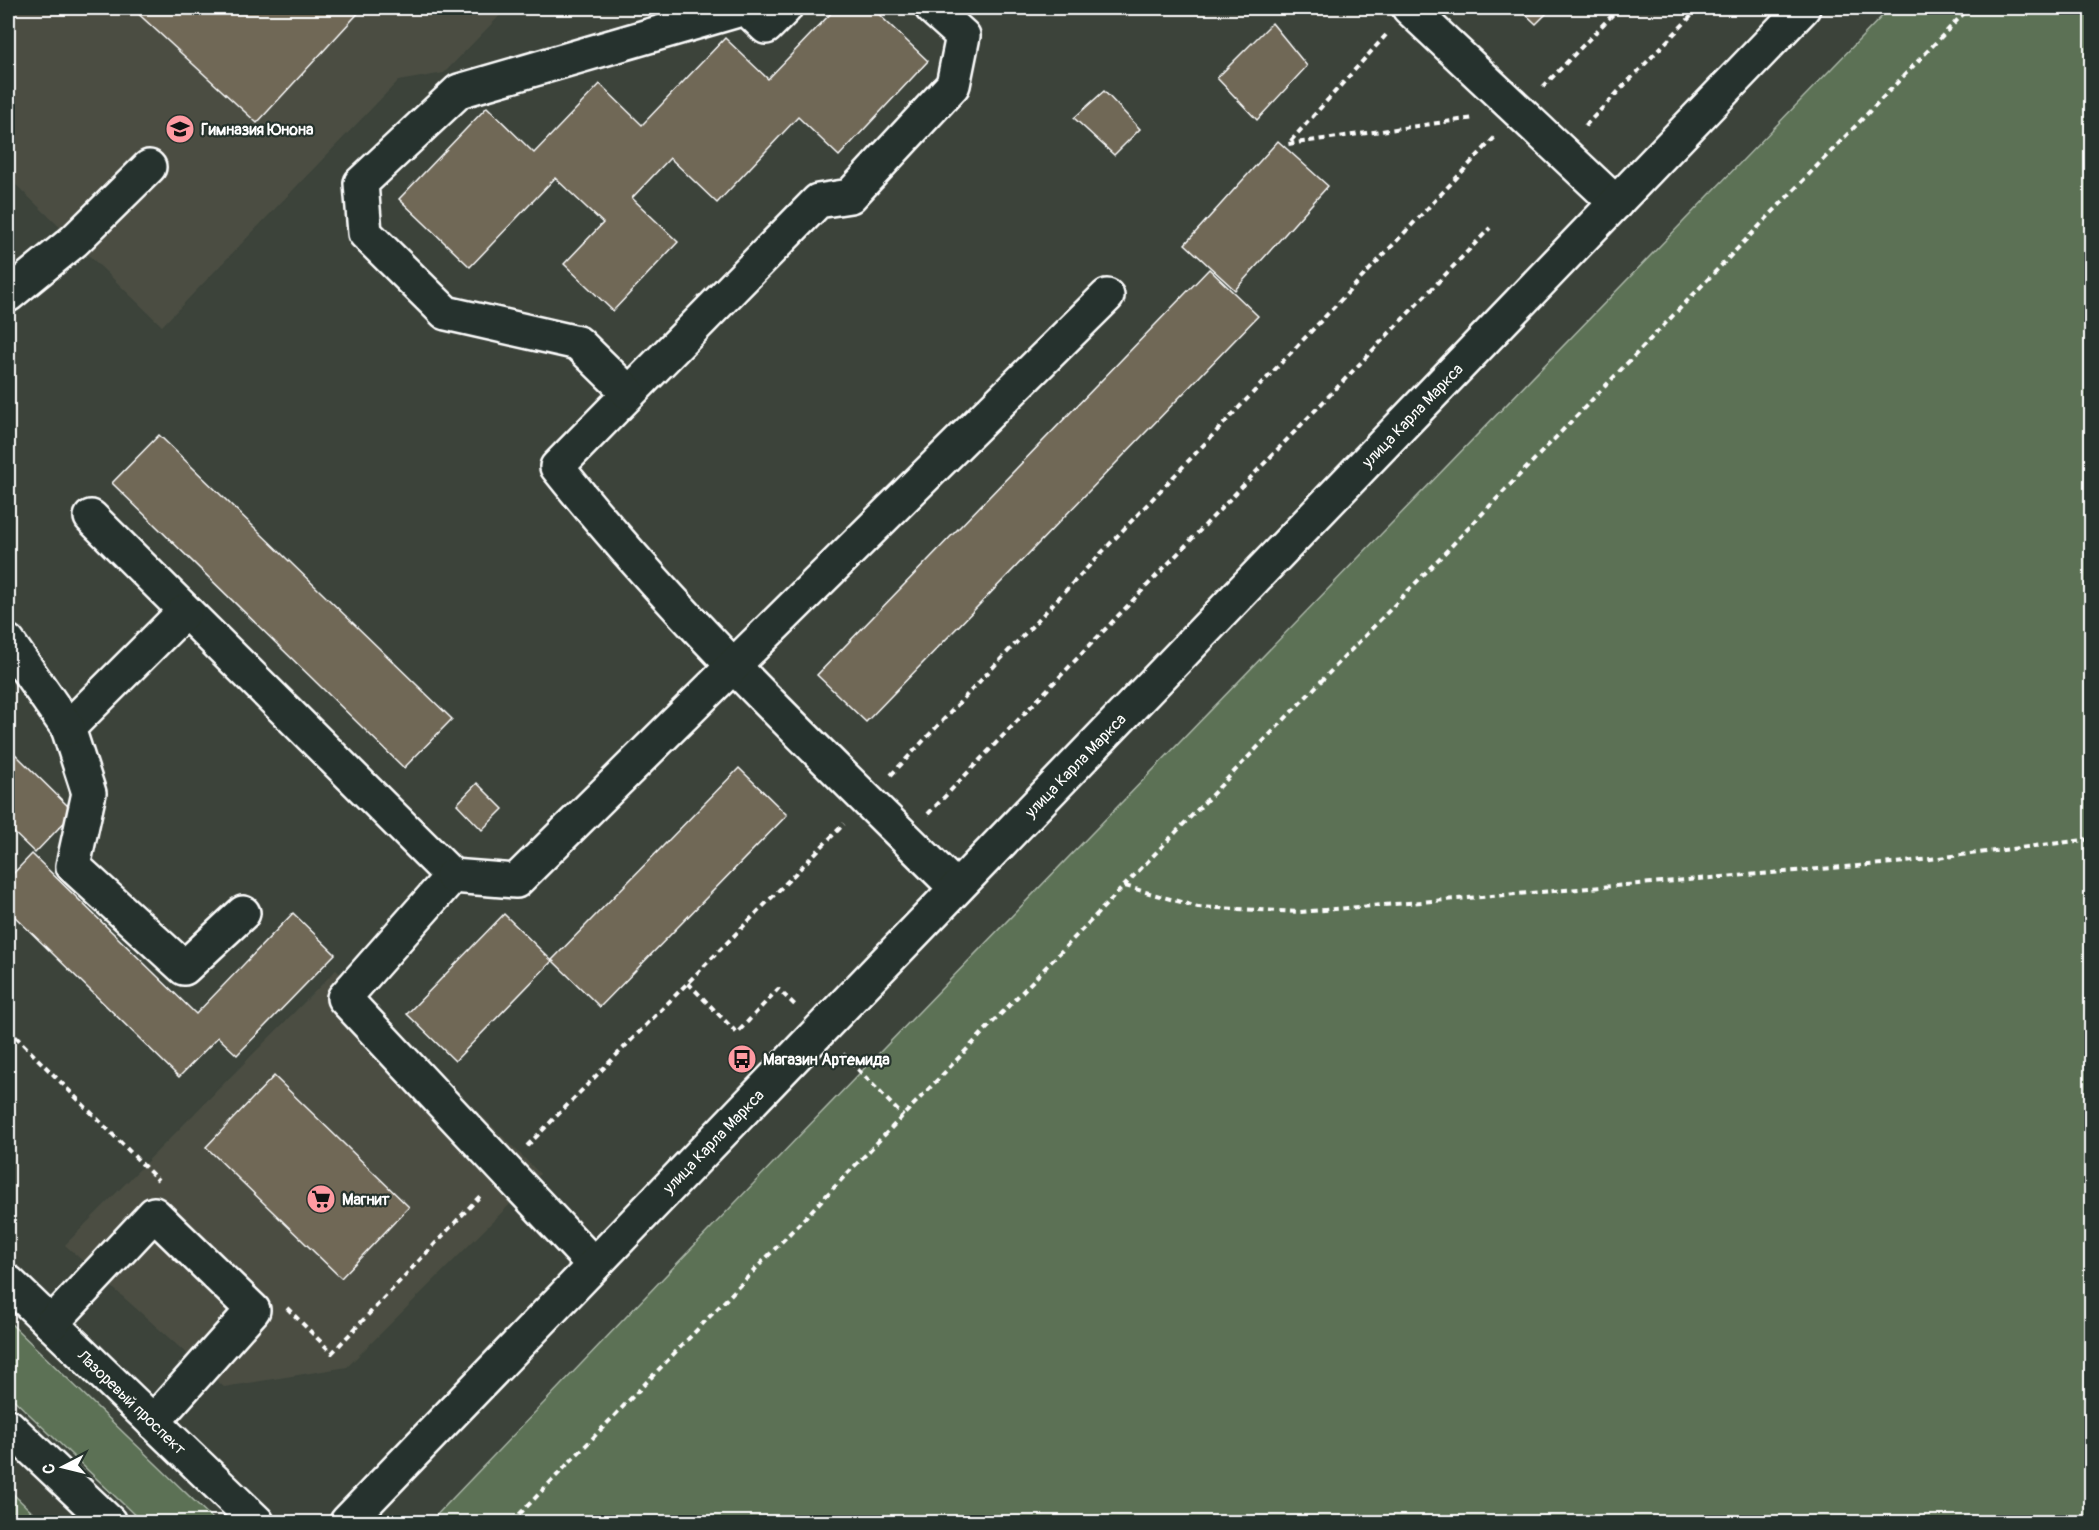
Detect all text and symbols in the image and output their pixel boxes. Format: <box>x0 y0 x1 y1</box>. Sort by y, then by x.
school or university icon: Гимназия Юнона <box>164 113 196 145</box>
place label: Гимназия Юнона <box>201 120 314 140</box>
street label: улица Карла Маркса <box>1357 359 1468 473</box>
street label: улица Карла Маркса <box>1020 709 1131 823</box>
bus stop icon: Магазин Артемида <box>726 1043 758 1075</box>
place label: Магазин Артемида <box>763 1050 890 1070</box>
street label: улица Карла Маркса <box>658 1085 769 1199</box>
supermarket icon: Магнит <box>305 1183 337 1215</box>
place label: Магнит <box>342 1190 391 1210</box>
street label: Лазоревый проспект <box>72 1345 190 1460</box>
north arrow <box>33 1437 93 1497</box>
text: С <box>39 1462 60 1475</box>

